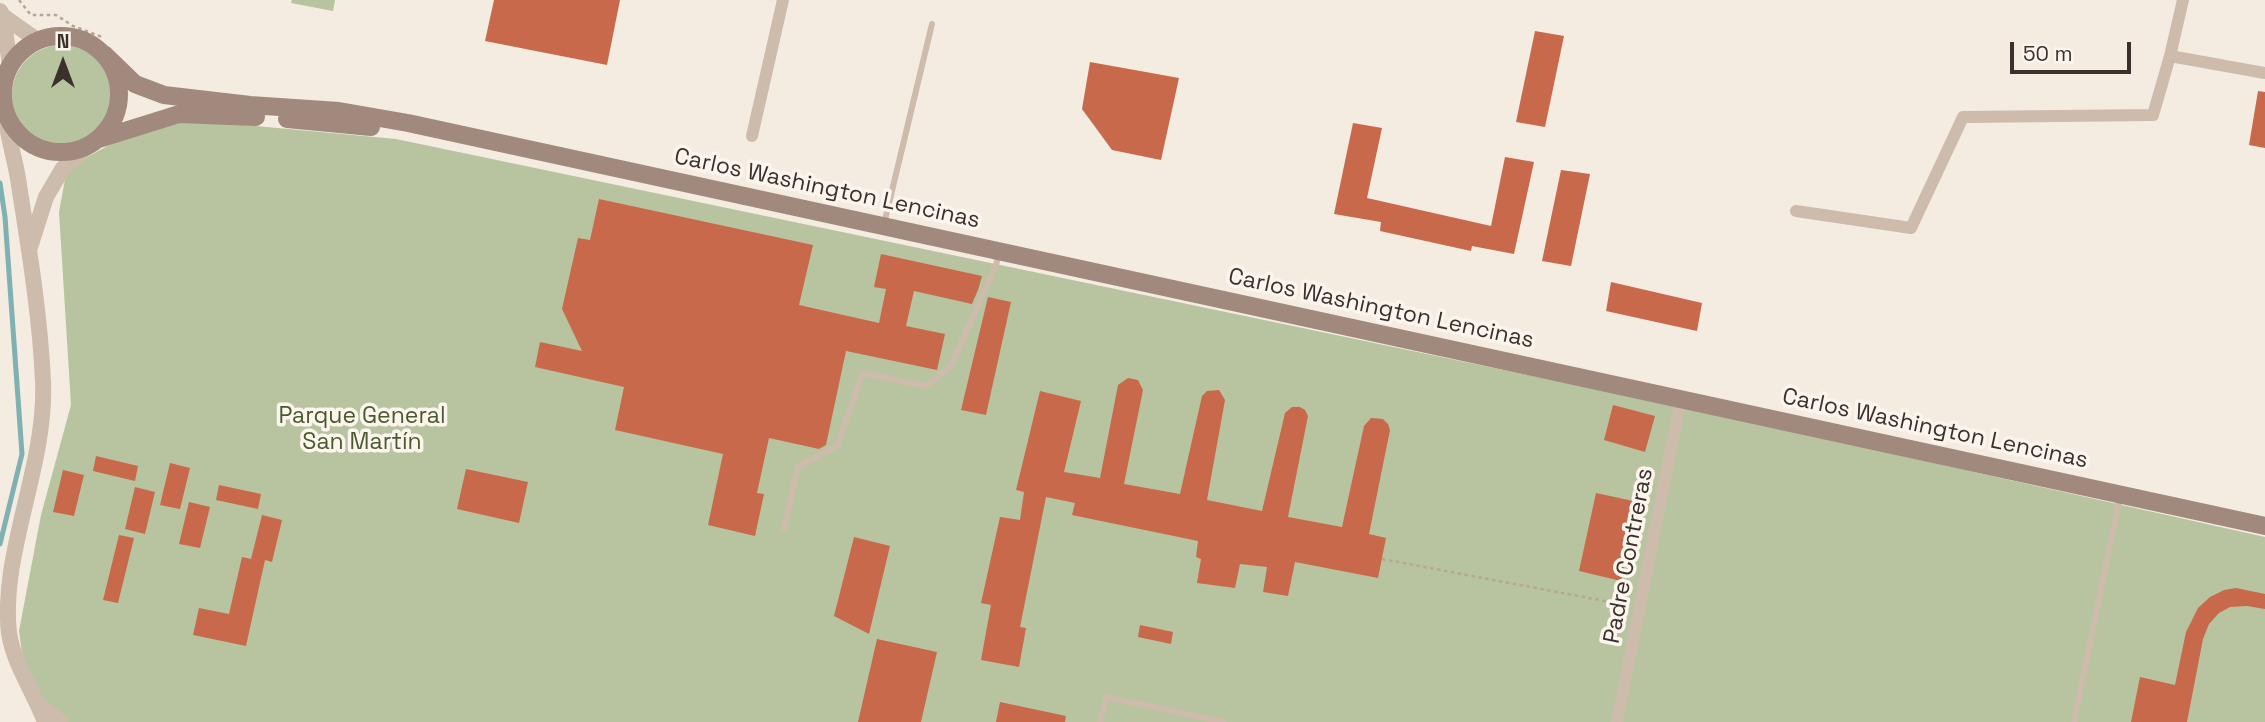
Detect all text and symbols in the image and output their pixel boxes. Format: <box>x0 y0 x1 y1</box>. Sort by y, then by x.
north arrow <box>28 28 98 98</box>
scale bar <box>2013 28 2134 72</box>
text: N <box>57 29 69 54</box>
text: 50 m <box>2023 40 2073 67</box>
street label: Carlos Washington Lencinas <box>672 143 982 235</box>
street label: Carlos Washington Lencinas <box>1226 263 1536 355</box>
street label: Carlos Washington Lencinas <box>1780 383 2090 475</box>
park label: Parque General San Martín <box>278 403 446 457</box>
street label: Padre Contreras <box>1598 466 1660 646</box>

